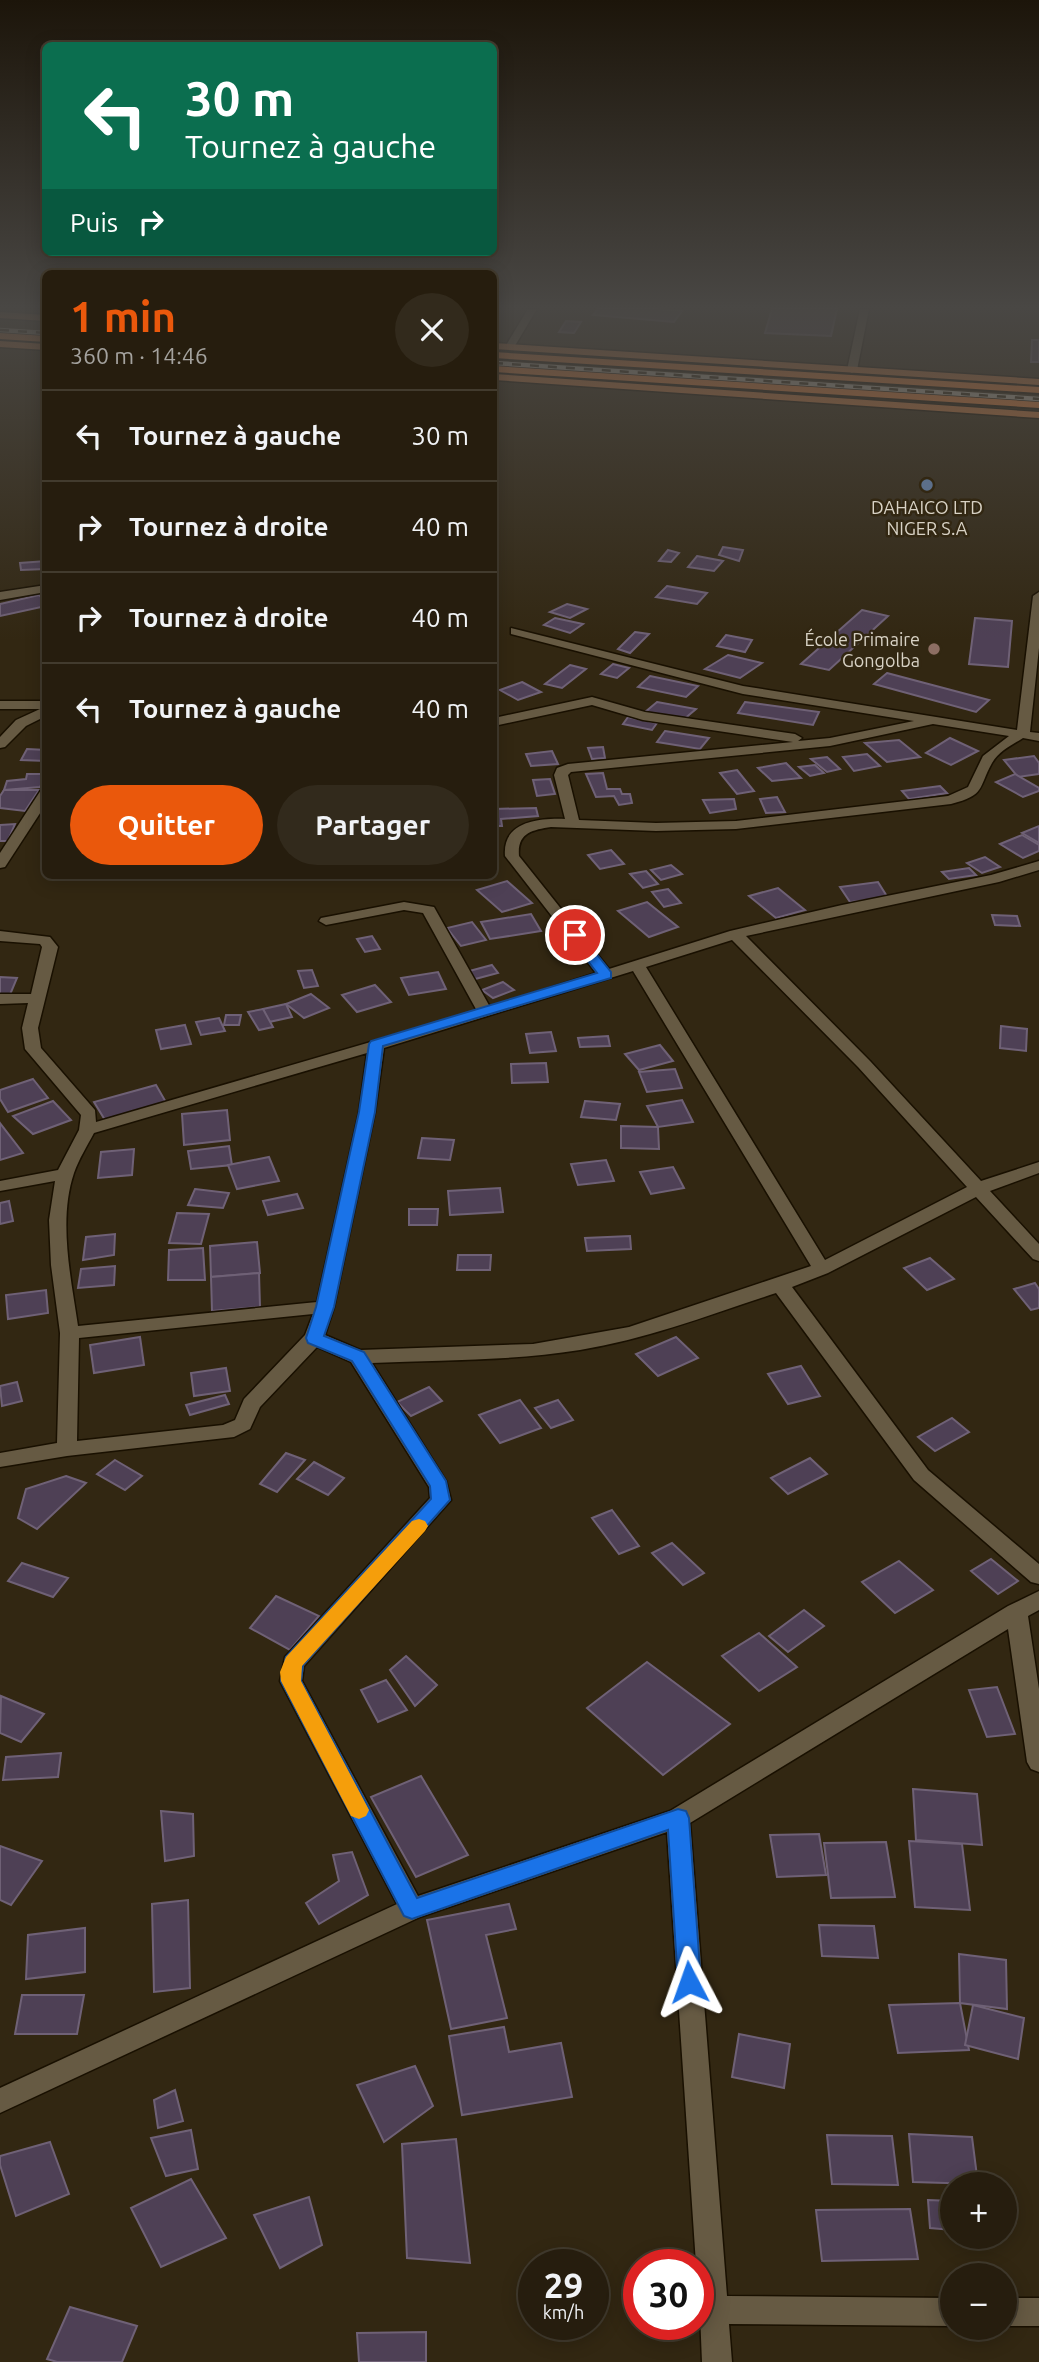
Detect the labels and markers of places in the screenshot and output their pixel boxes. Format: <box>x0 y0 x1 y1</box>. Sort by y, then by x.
marker: DAHAICO LTD NIGER S.A <box>919 477 935 493</box>
place label: DAHAICO LTD NIGER S.A <box>871 497 983 538</box>
place label: École Primaire Gongolba <box>804 628 920 670</box>
marker: École Primaire Gongolba <box>926 641 942 657</box>
pin <box>545 905 605 965</box>

